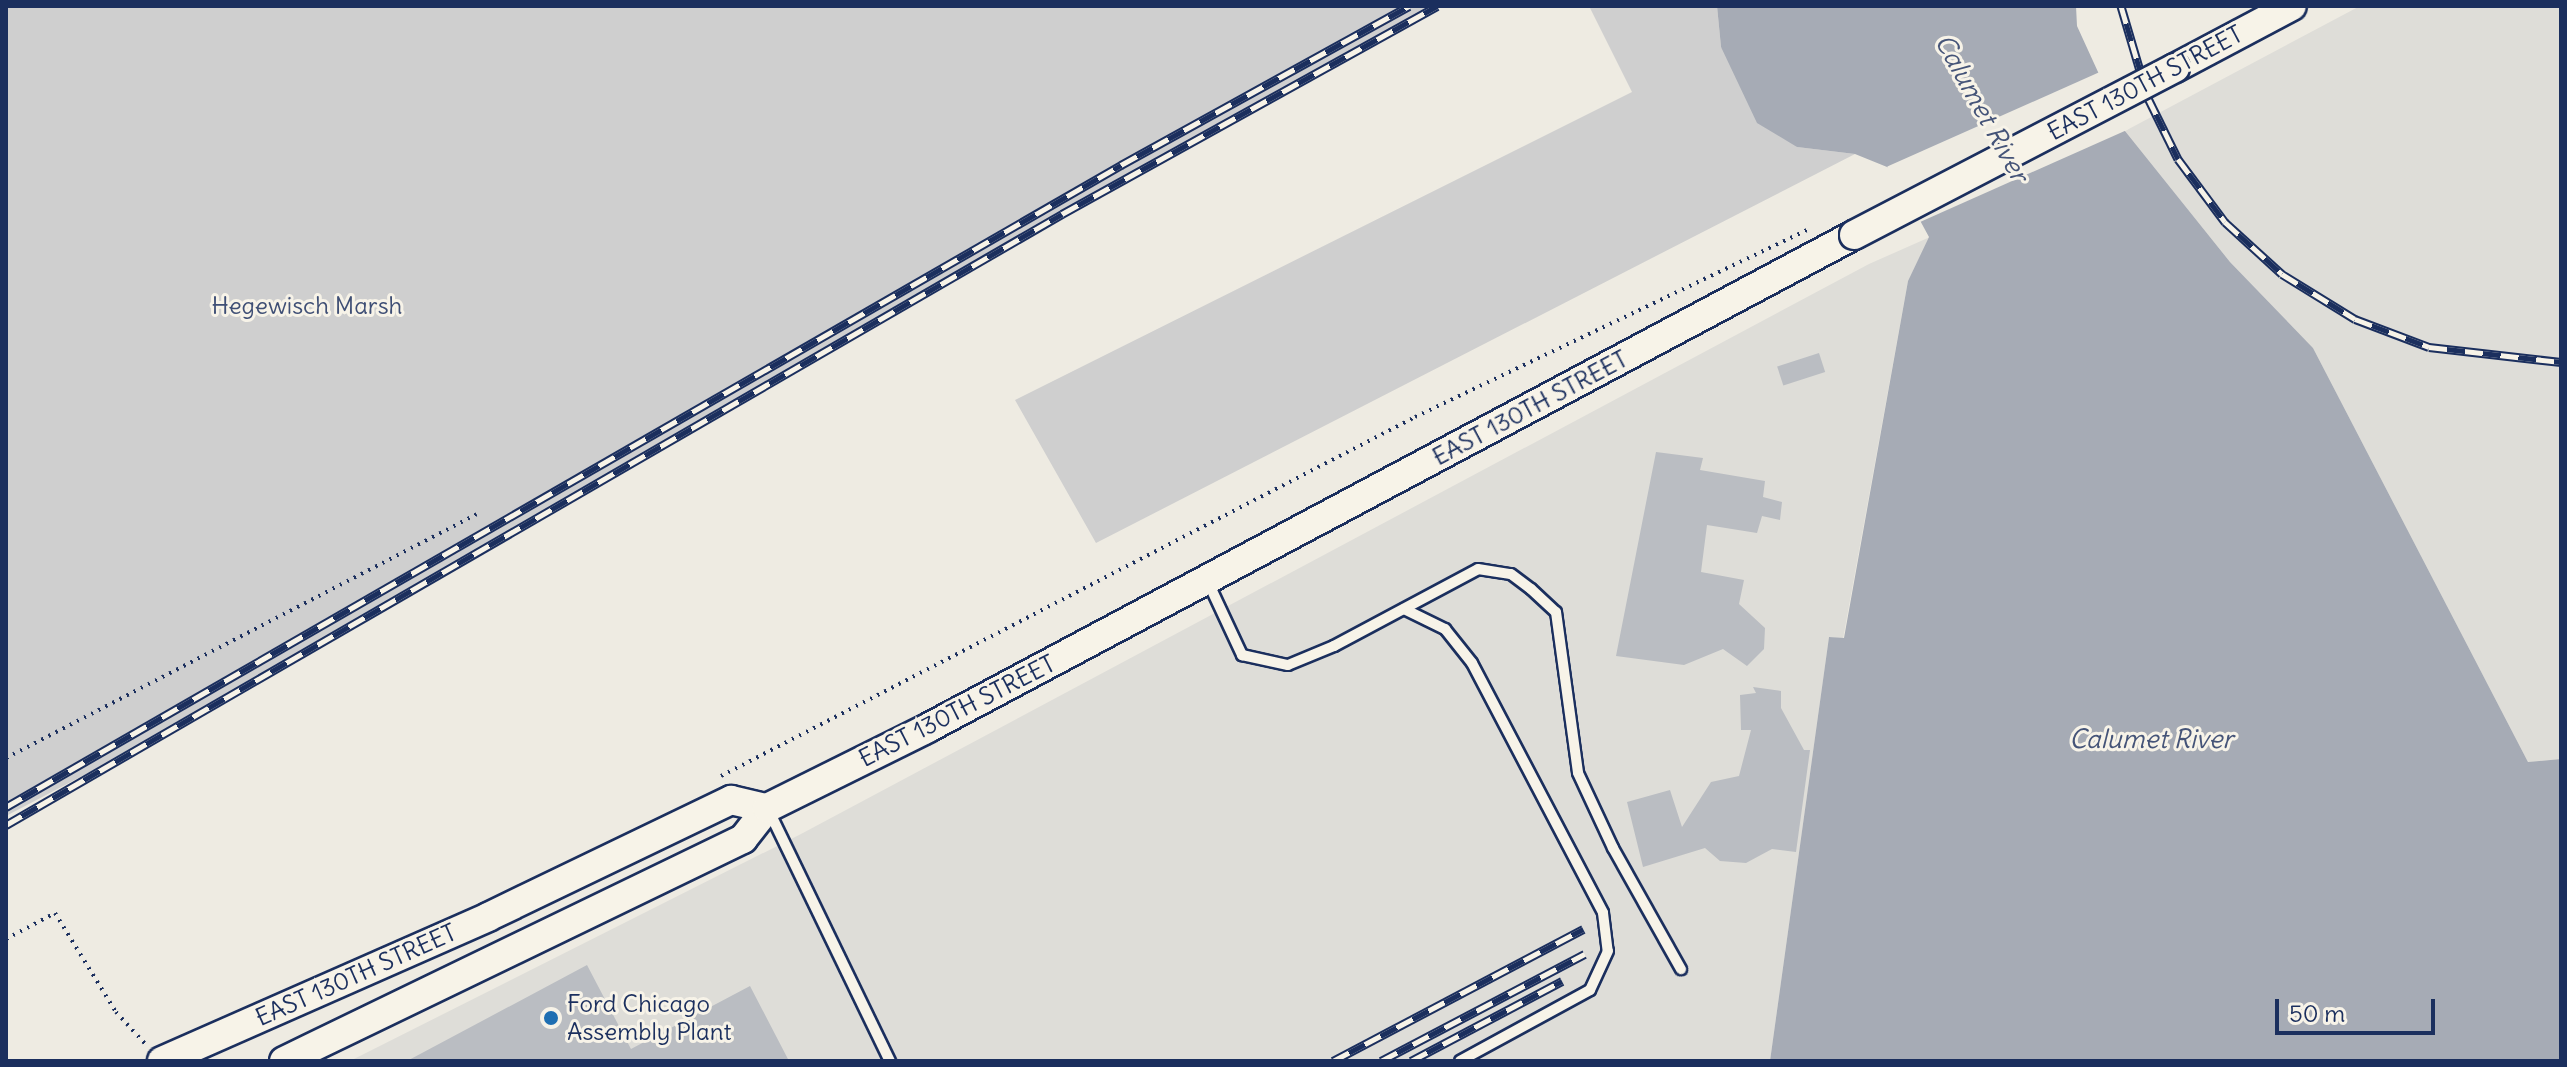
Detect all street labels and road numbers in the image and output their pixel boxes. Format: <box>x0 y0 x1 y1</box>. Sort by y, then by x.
street label: EAST 130TH STREET <box>2043 19 2247 147</box>
street label: EAST 130TH STREET <box>1428 344 1632 472</box>
street label: EAST 130TH STREET <box>854 649 1060 773</box>
street label: EAST 130TH STREET <box>251 918 461 1032</box>

